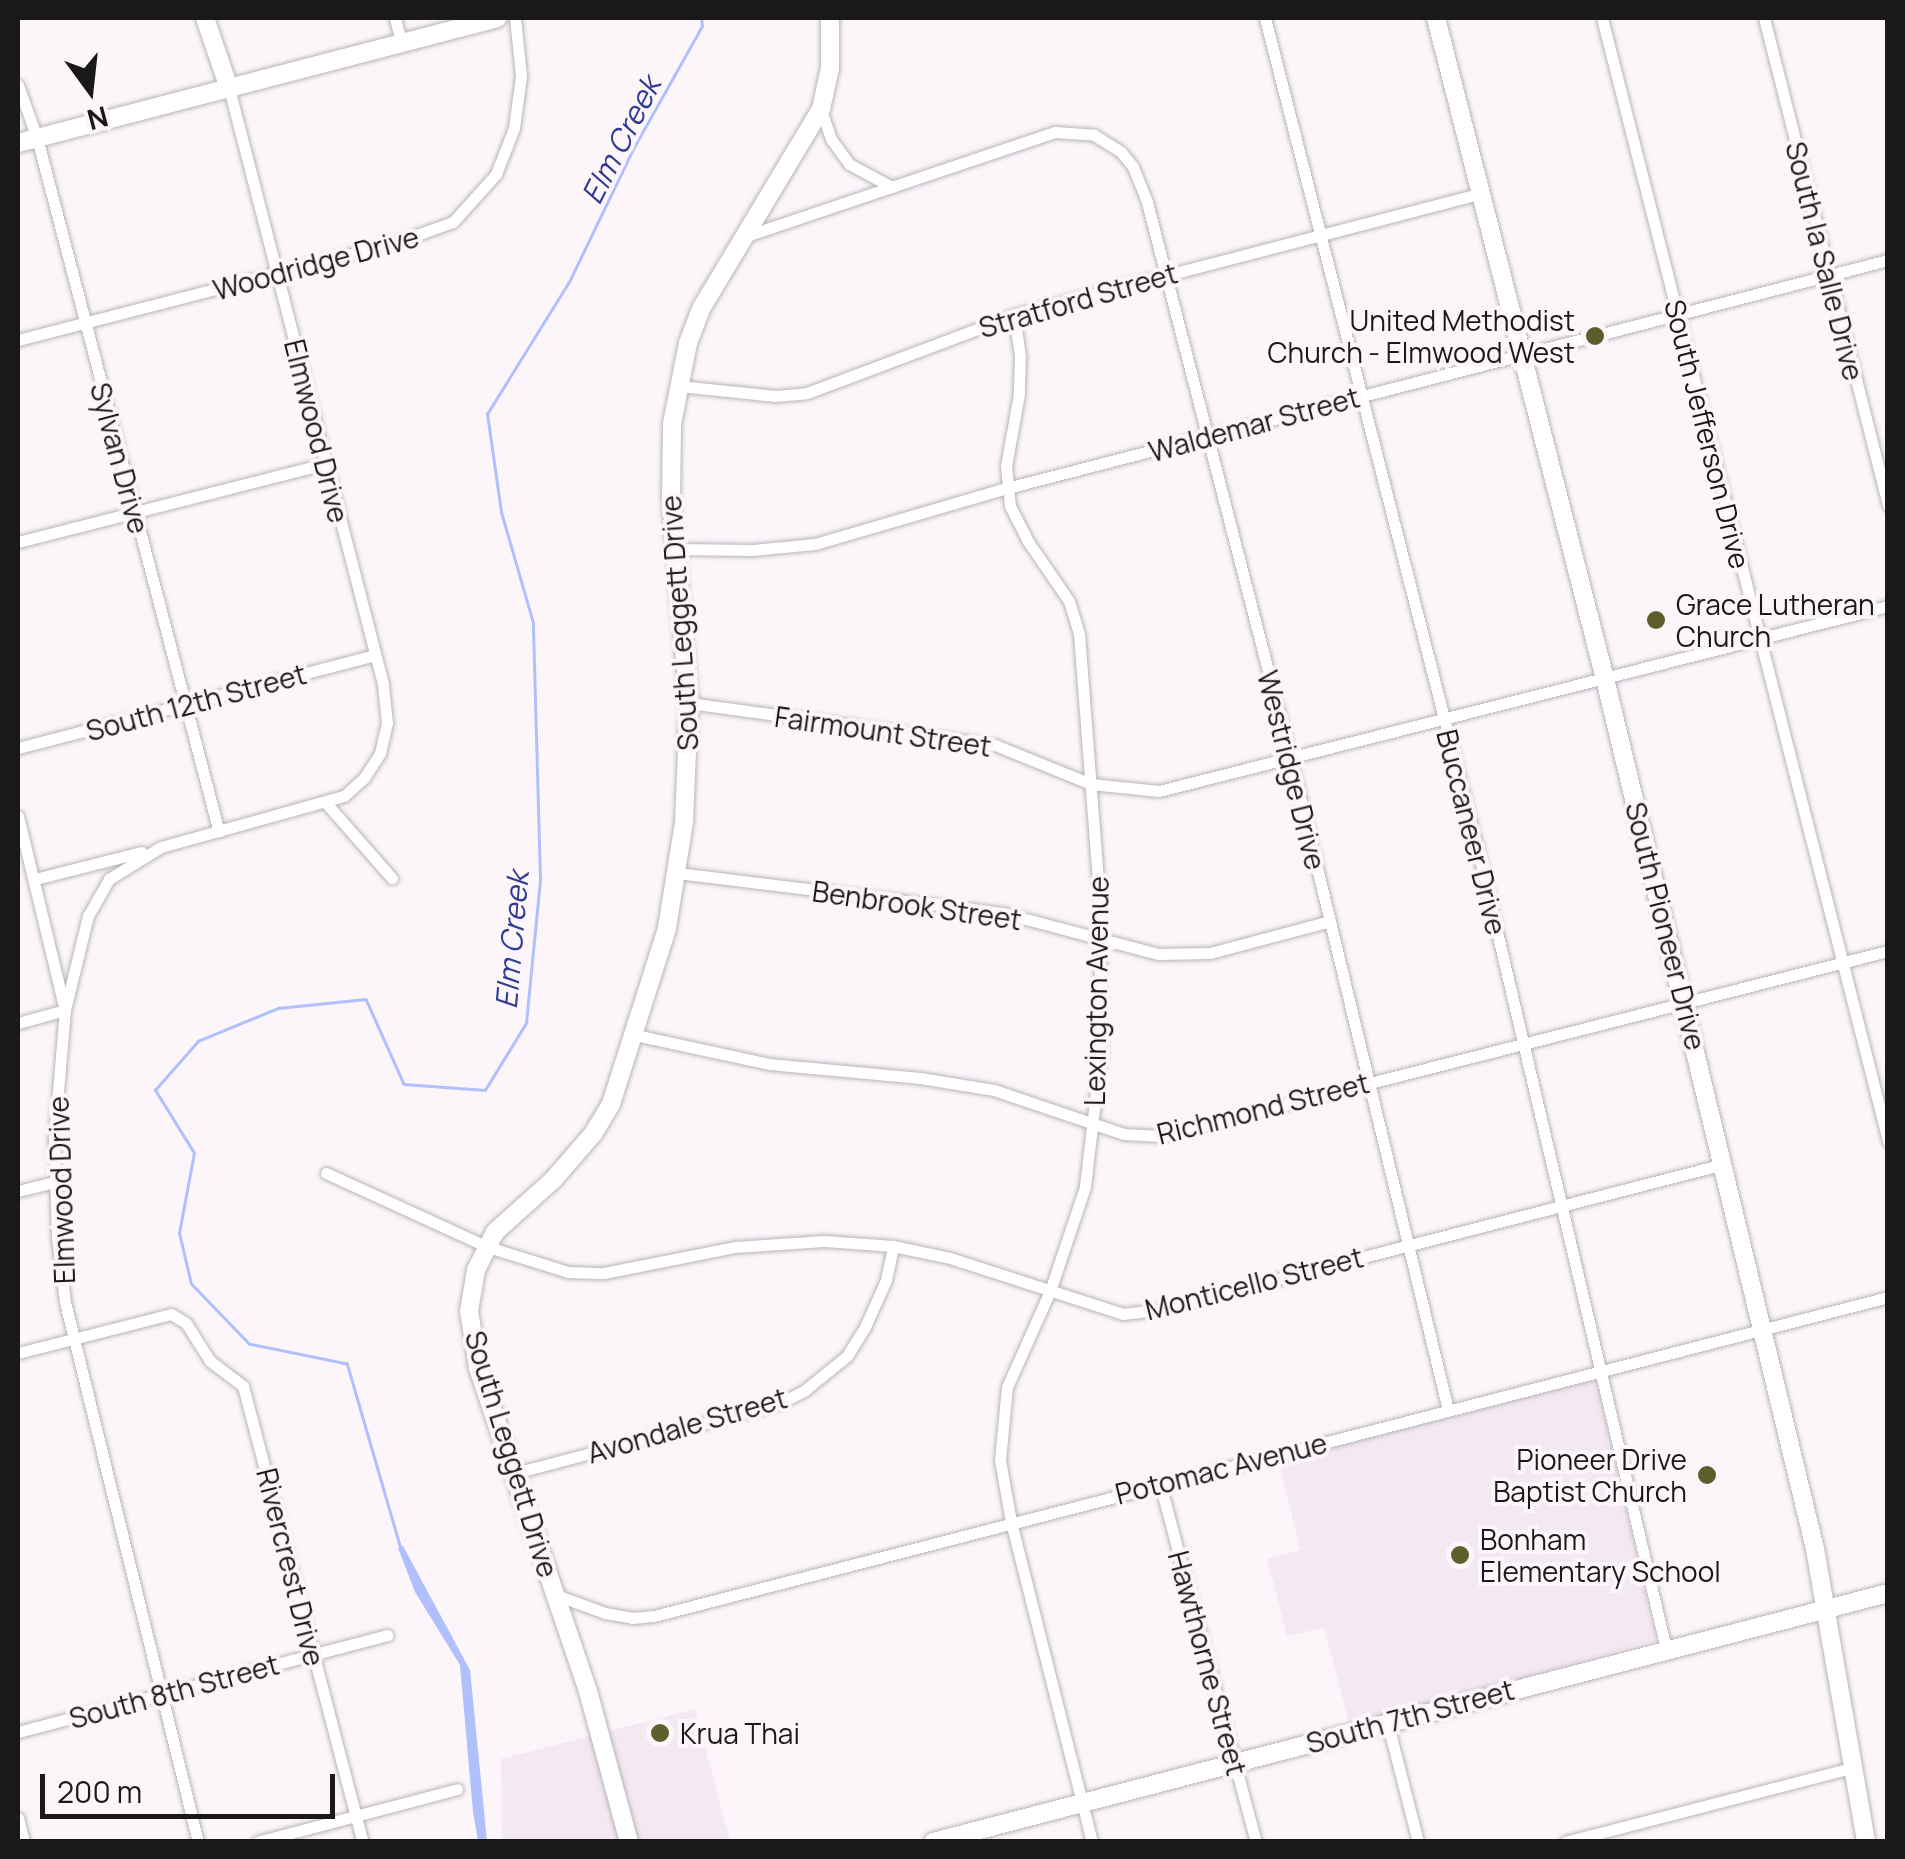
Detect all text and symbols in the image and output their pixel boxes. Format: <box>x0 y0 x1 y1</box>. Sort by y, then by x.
north arrow <box>40 40 140 140</box>
water label: Elm Creek <box>574 71 668 209</box>
text: N <box>83 98 112 140</box>
street label: South la Salle Drive <box>1779 138 1871 384</box>
street label: Woodridge Drive <box>210 219 422 307</box>
street label: Stratford Street <box>975 256 1181 344</box>
street label: South Jefferson Drive <box>1658 296 1758 572</box>
place label: United Methodist Church - Elmwood West <box>1268 303 1575 369</box>
marker: United Methodist Church - Elmwood West <box>1584 325 1606 347</box>
street label: Elmwood Drive <box>278 336 356 526</box>
street label: Sylvan Drive <box>84 379 156 537</box>
street label: Waldemar Street <box>1145 380 1363 468</box>
street label: South Leggett Drive <box>653 494 705 752</box>
place label: Grace Lutheran Church <box>1676 587 1875 653</box>
marker: Grace Lutheran Church <box>1645 609 1667 631</box>
street label: South 12th Street <box>82 656 310 748</box>
street label: Westridge Drive <box>1251 667 1333 873</box>
street label: Fairmount Street <box>773 699 993 763</box>
street label: Buccaneer Drive <box>1430 726 1514 938</box>
street label: South Pioneer Drive <box>1619 799 1713 1053</box>
water label: Elm Creek <box>488 870 536 1010</box>
street label: Benbrook Street <box>810 874 1024 936</box>
street label: Lexington Avenue <box>1077 876 1115 1106</box>
street label: Richmond Street <box>1153 1065 1373 1151</box>
street label: Elmwood Drive <box>41 1095 81 1285</box>
street label: Monticello Street <box>1142 1240 1366 1326</box>
street label: South Leggett Drive <box>459 1327 565 1581</box>
street label: Avondale Street <box>583 1380 791 1470</box>
street label: Potomac Avenue <box>1112 1425 1330 1511</box>
place label: Pioneer Drive Baptist Church <box>1493 1442 1687 1508</box>
marker: Pioneer Drive Baptist Church <box>1696 1464 1718 1486</box>
street label: Rivercrest Drive <box>250 1465 332 1669</box>
place label: Bonham Elementary School <box>1480 1522 1721 1588</box>
marker: Bonham Elementary School <box>1449 1544 1471 1566</box>
street label: Hawthorne Street <box>1162 1547 1254 1779</box>
street label: South 8th Street <box>65 1647 283 1735</box>
street label: South 7th Street <box>1302 1672 1518 1760</box>
place label: Krua Thai <box>680 1716 800 1750</box>
marker: Krua Thai <box>649 1722 671 1744</box>
scale bar <box>45 1754 340 1816</box>
text: 200 m <box>57 1771 142 1812</box>

